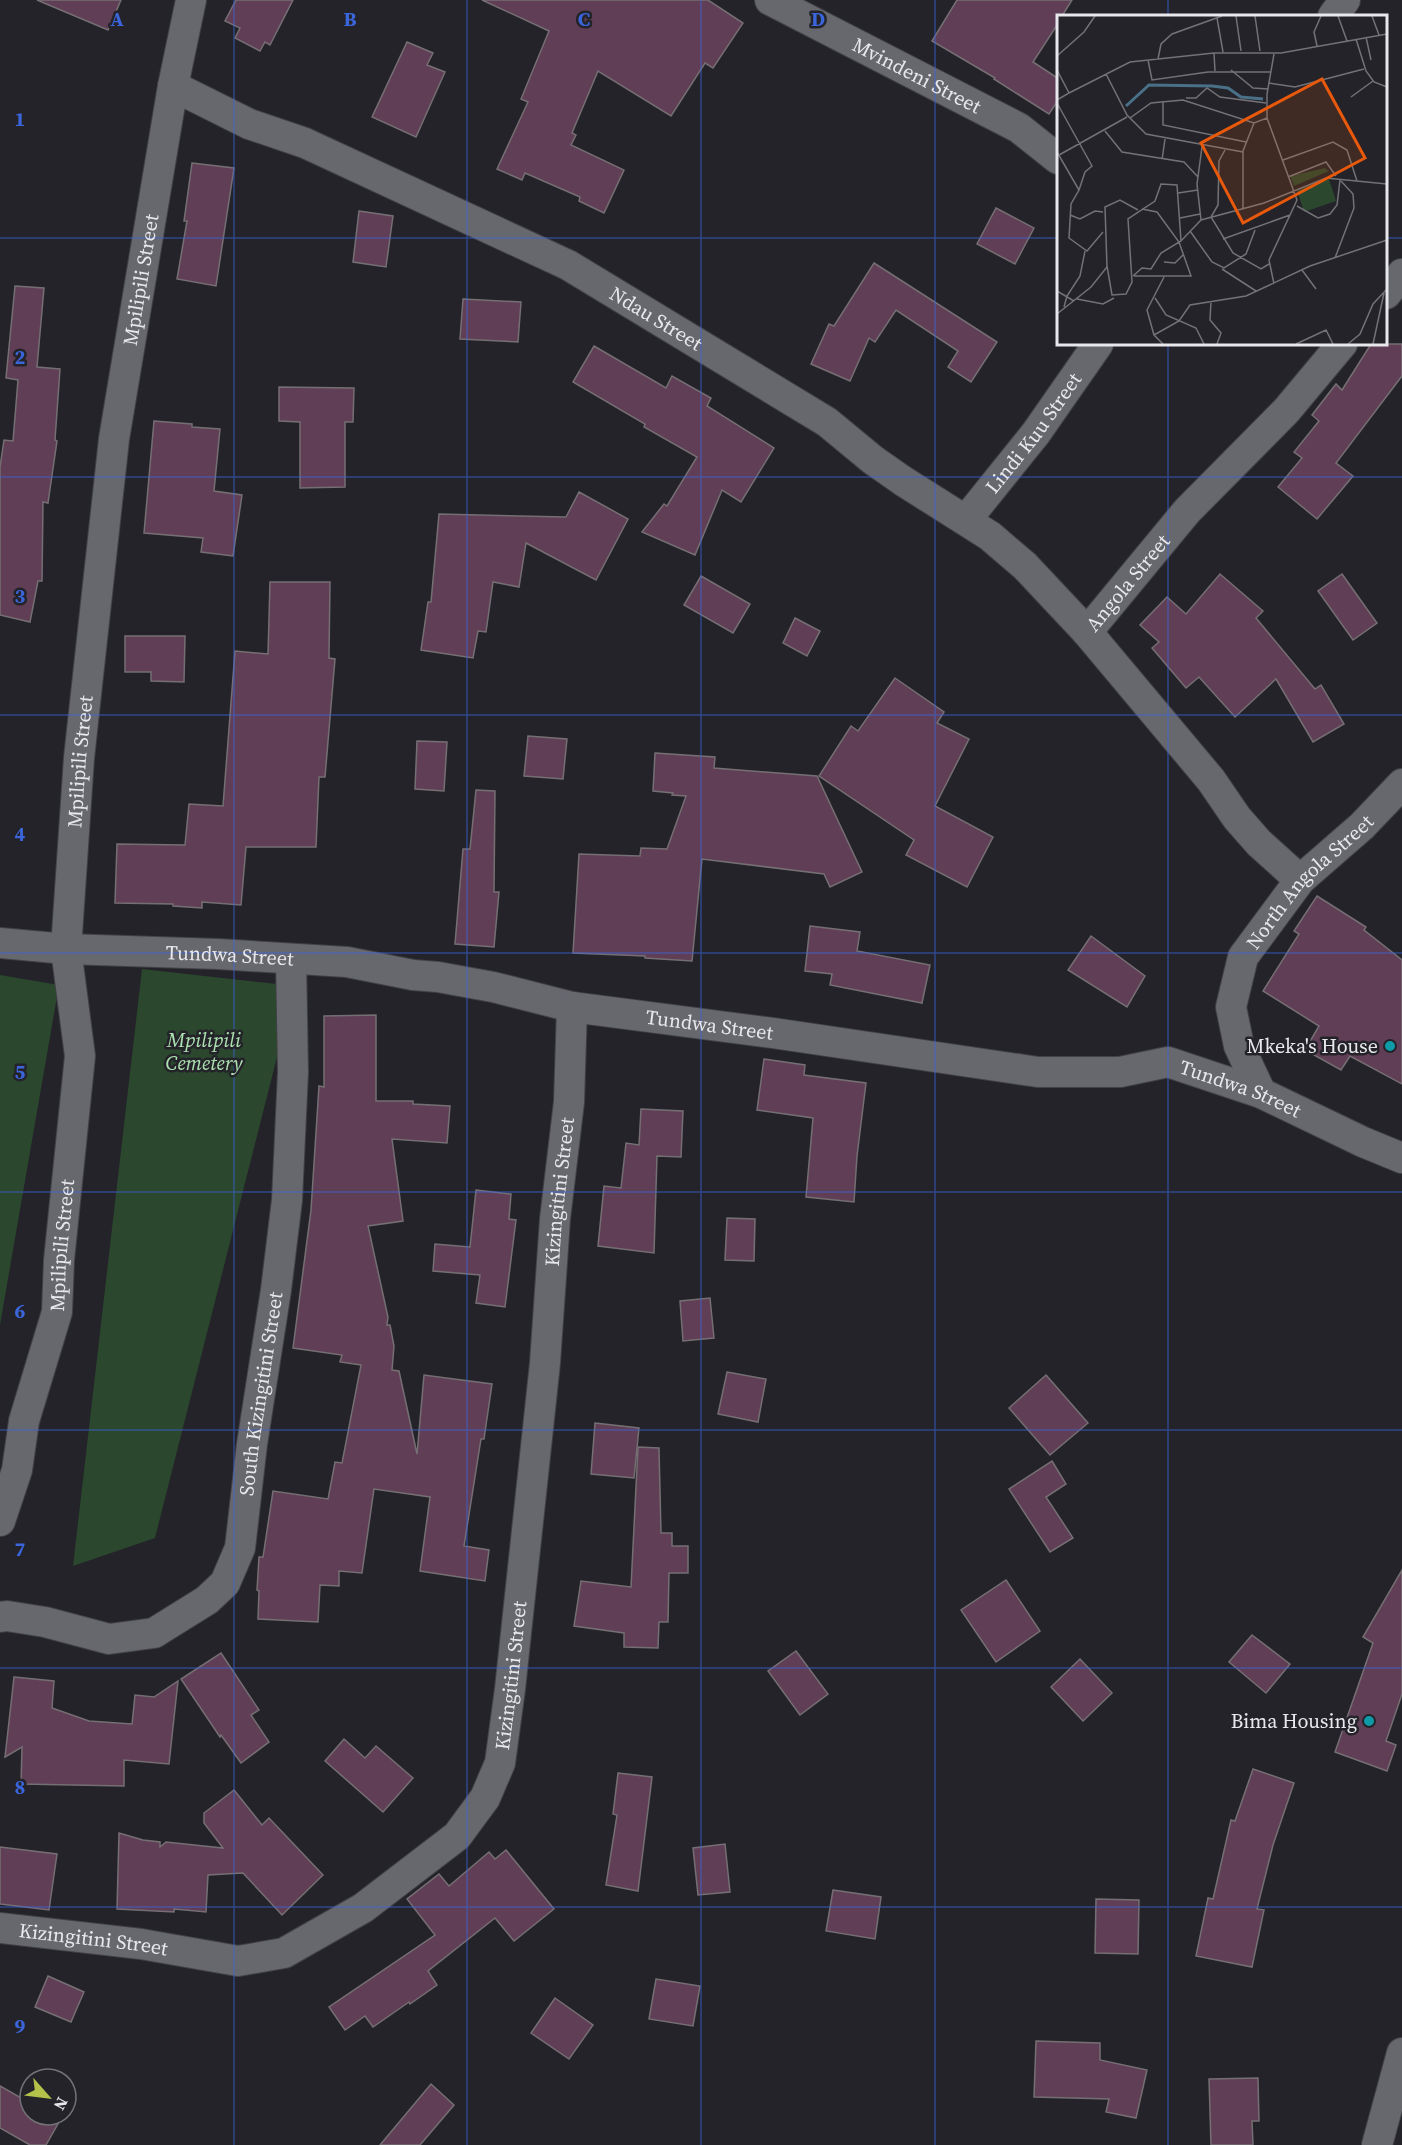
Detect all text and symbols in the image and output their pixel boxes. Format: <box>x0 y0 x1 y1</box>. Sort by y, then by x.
text: A <box>110 5 124 33</box>
text: B <box>343 5 357 33</box>
text: C <box>578 5 590 33</box>
text: D <box>811 5 825 33</box>
inset map <box>1057 15 1387 345</box>
street label: Mvindeni Street <box>847 31 987 120</box>
text: 1 <box>15 105 25 133</box>
street label: Mpilipili Street <box>116 211 165 348</box>
street label: Ndau Street <box>604 279 708 358</box>
text: 2 <box>15 343 26 371</box>
street label: Lindi Kuu Street <box>979 367 1088 499</box>
street label: Angola Street <box>1079 528 1177 637</box>
text: 3 <box>15 582 26 610</box>
street label: Mpilipili Street <box>60 694 100 829</box>
street label: North Angola Street <box>1239 808 1380 955</box>
text: 4 <box>15 820 26 848</box>
street label: Tundwa Street <box>165 938 295 973</box>
street label: Tundwa Street <box>644 1003 775 1047</box>
park label: Mpilipili Cemetery <box>166 1026 243 1077</box>
place label: Mkeka's House <box>1246 1032 1378 1060</box>
marker: Mkeka's House <box>1383 1039 1397 1053</box>
street label: Tundwa Street <box>1176 1053 1306 1125</box>
text: 5 <box>15 1058 26 1086</box>
street label: Kizingitini Street <box>538 1115 581 1267</box>
street label: Mpilipili Street <box>43 1177 81 1312</box>
street label: South Kizingitini Street <box>232 1289 290 1497</box>
text: 6 <box>15 1297 26 1325</box>
text: 7 <box>15 1535 26 1563</box>
street label: Kizingitini Street <box>488 1599 533 1752</box>
place label: Bima Housing <box>1231 1707 1357 1735</box>
marker: Bima Housing <box>1362 1714 1376 1728</box>
text: 8 <box>15 1773 25 1801</box>
street label: Kizingitini Street <box>17 1916 171 1963</box>
text: 9 <box>15 2012 26 2040</box>
north arrow <box>18 2067 78 2127</box>
text: N <box>49 2094 74 2115</box>

